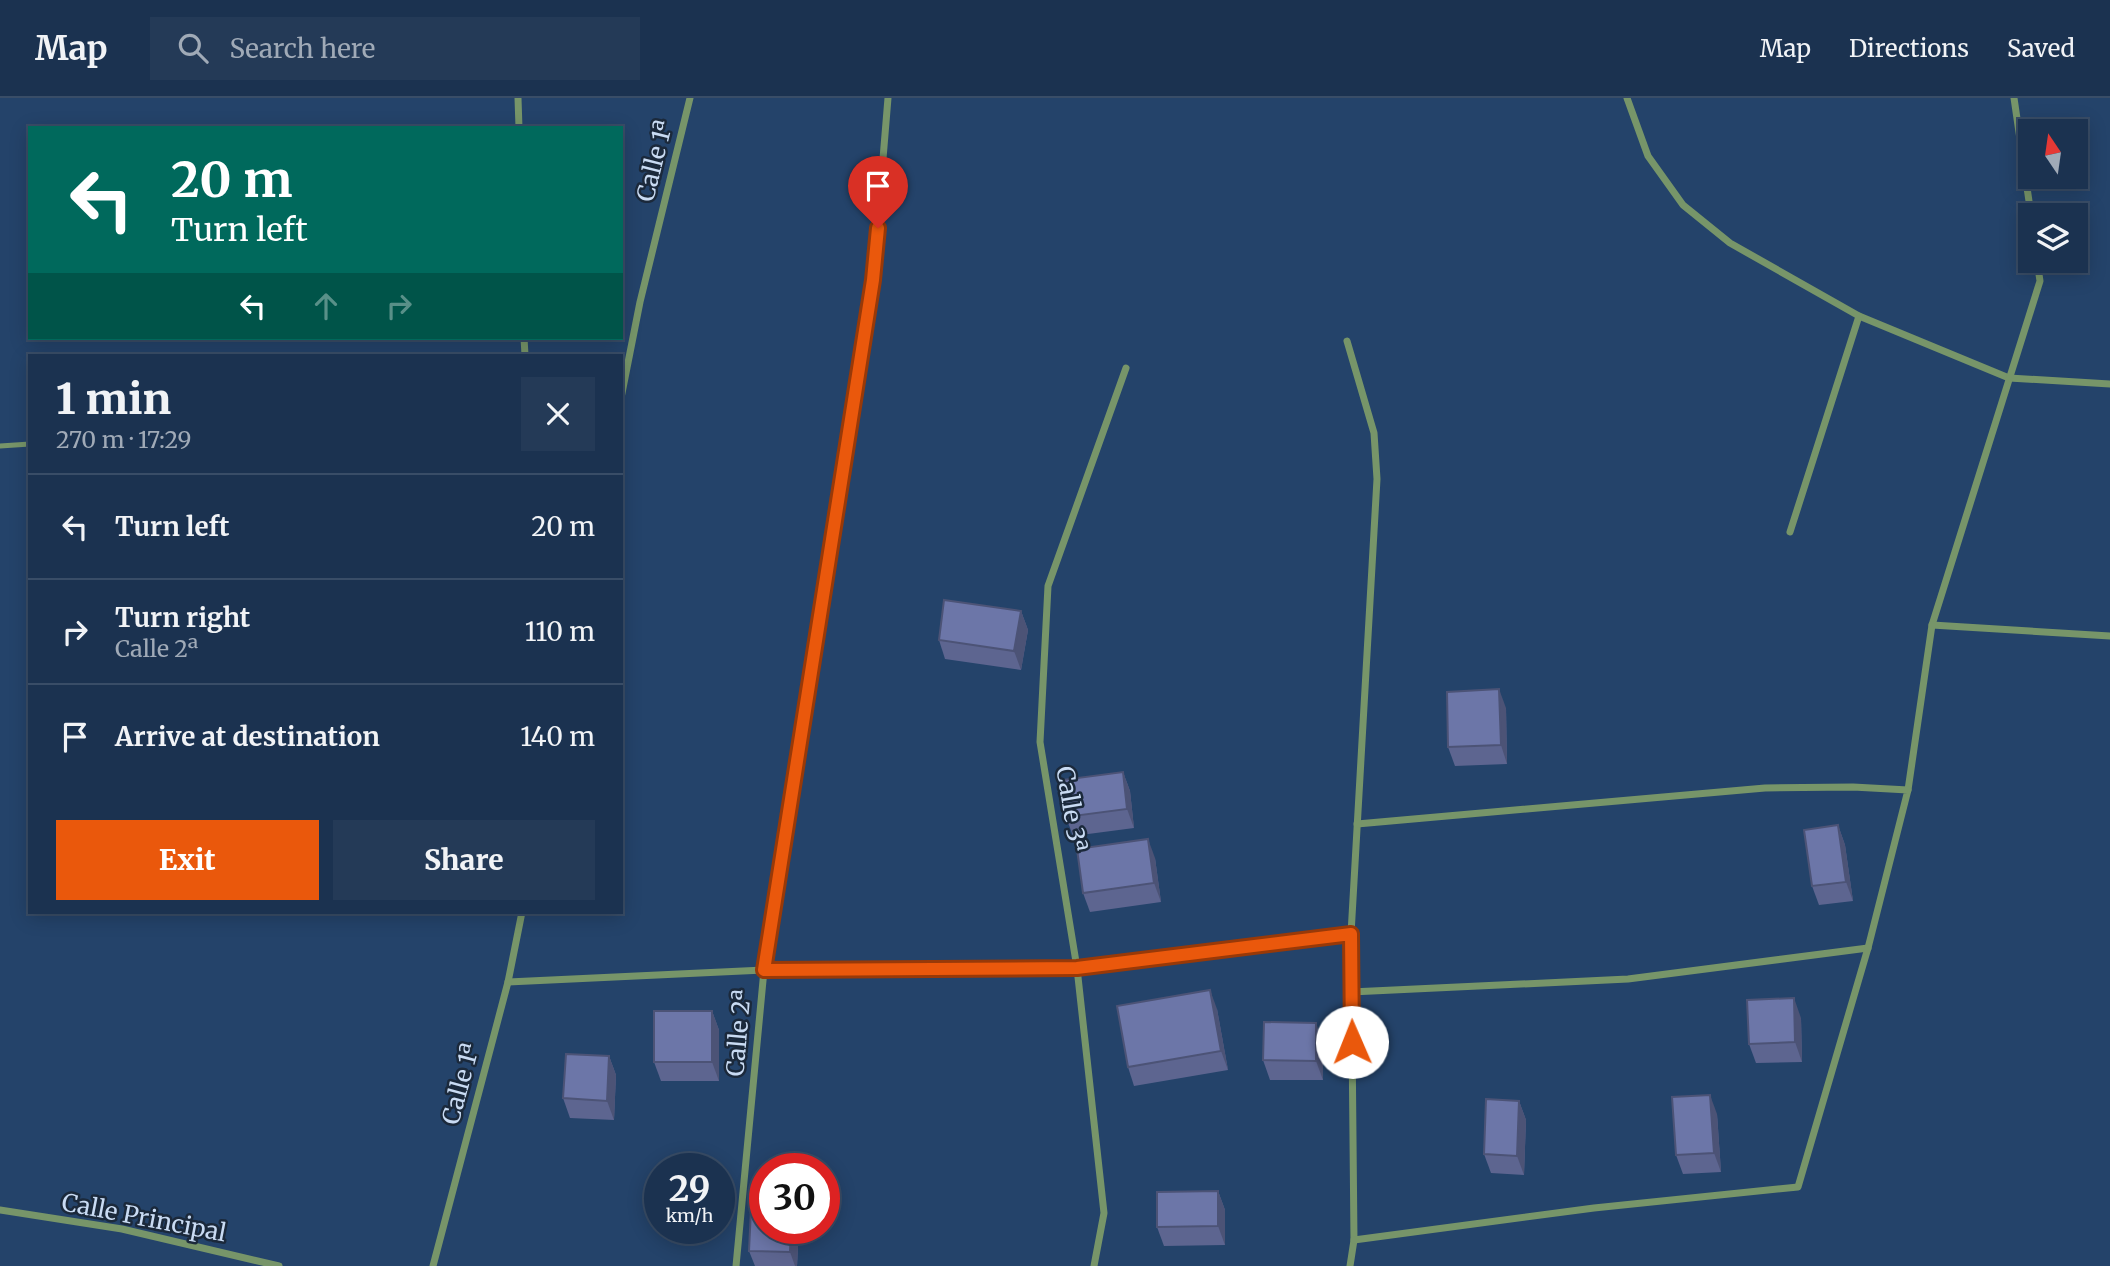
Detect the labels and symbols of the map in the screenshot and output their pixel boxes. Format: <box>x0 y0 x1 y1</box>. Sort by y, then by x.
street label: Calle 1ª <box>629 117 680 205</box>
north arrow <box>2018 119 2088 189</box>
pin <box>848 156 908 228</box>
street label: Calle 3ª <box>1049 764 1094 854</box>
street label: Calle 2ª <box>719 988 758 1078</box>
position arrow <box>1315 1005 1389 1079</box>
street label: Calle 1ª <box>435 1040 486 1128</box>
speed limit sign: 30 <box>749 1153 840 1244</box>
street label: Calle Principal <box>59 1186 229 1249</box>

